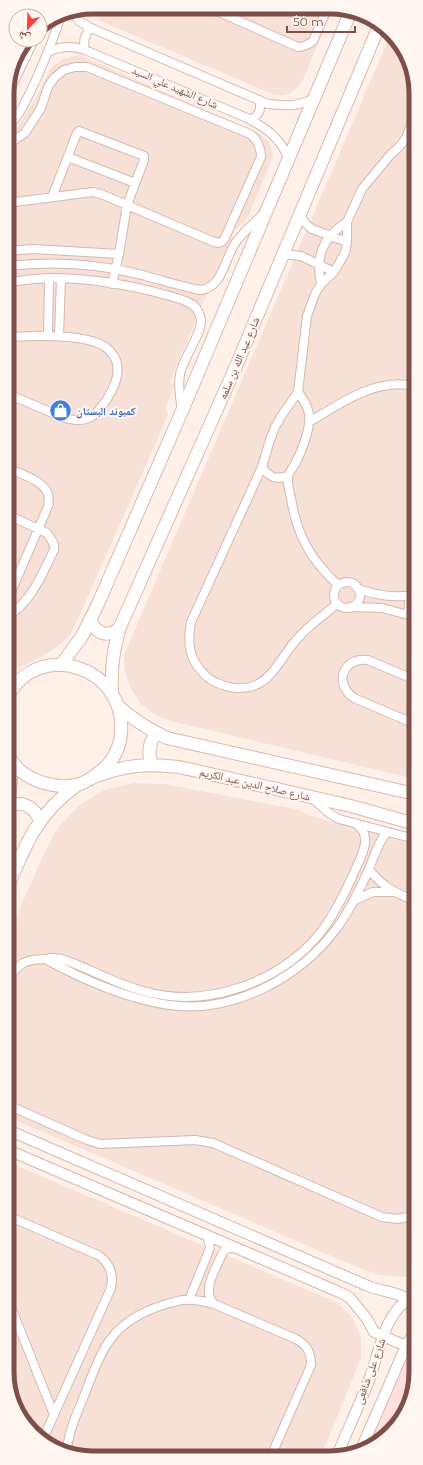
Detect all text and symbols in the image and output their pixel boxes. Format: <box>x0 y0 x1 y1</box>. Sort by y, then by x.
north arrow <box>8 8 48 48</box>
scale bar <box>287 8 355 34</box>
text: 50 m <box>293 14 324 29</box>
text: ش <box>16 27 33 46</box>
street label: شارع الشهيد علي السيد <box>129 63 220 113</box>
street label: شارع عبد الله بن سلمه <box>215 315 263 401</box>
shop icon: كمبوند البستان <box>48 398 74 424</box>
place label: كمبوند البستان <box>76 404 136 419</box>
street label: شارع صلاح الدين عبد الكريم <box>198 764 312 805</box>
street label: شارع على شافعى <box>352 1336 388 1406</box>

